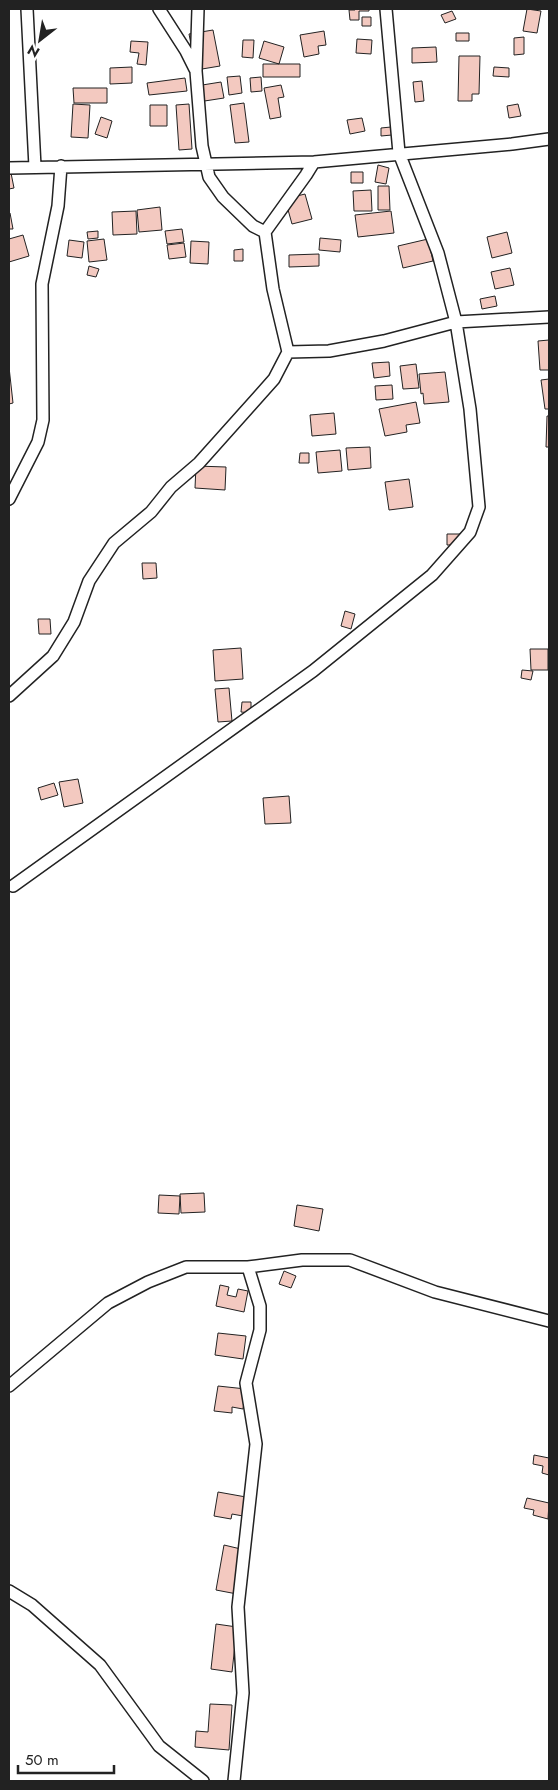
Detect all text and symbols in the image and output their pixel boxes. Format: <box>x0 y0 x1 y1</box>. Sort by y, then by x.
north arrow <box>15 15 65 65</box>
text: N <box>23 40 43 63</box>
scale bar <box>18 1742 114 1774</box>
text: 50 m <box>25 1749 59 1771</box>

